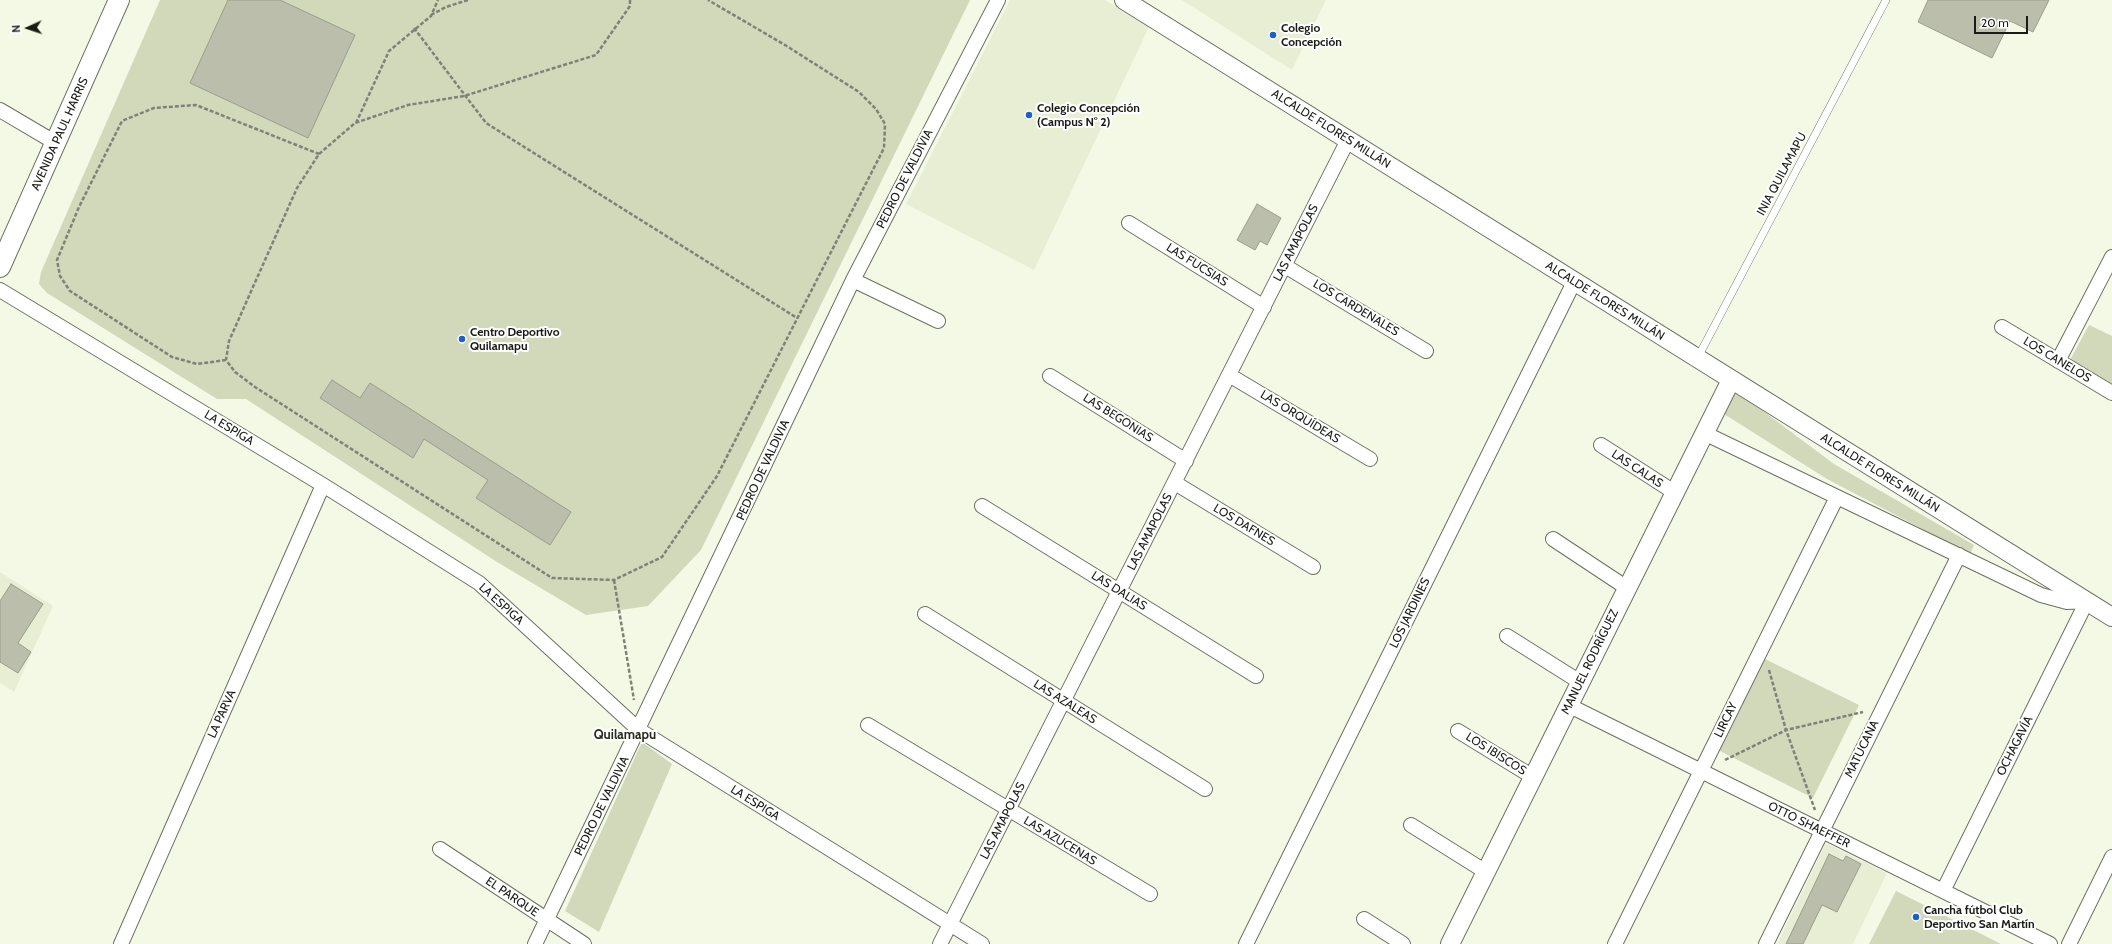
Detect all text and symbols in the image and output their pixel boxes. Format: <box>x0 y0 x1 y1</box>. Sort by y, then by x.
north arrow <box>8 8 48 48</box>
scale bar <box>1976 8 2030 34</box>
text: 20 m <box>1981 15 2009 30</box>
place label: Colegio Concepción <box>1281 21 1342 49</box>
text: N <box>9 24 23 33</box>
marker: Colegio Concepción <box>1268 30 1278 40</box>
street label: AVENIDA PAUL HARRIS <box>29 75 91 193</box>
street label: ALCALDE FLORES MILLÁN <box>1269 86 1393 172</box>
place label: Colegio Concepción (Campus N° 2) <box>1037 101 1140 129</box>
marker: Colegio Concepción (Campus N° 2) <box>1024 110 1034 120</box>
street label: PEDRO DE VALDIVIA <box>874 127 936 231</box>
street label: INIA QUILAMAPU <box>1754 130 1810 218</box>
street label: LAS AMAPOLAS <box>1270 202 1322 284</box>
street label: LAS FUCSIAS <box>1164 240 1230 290</box>
street label: ALCALDE FLORES MILLÁN <box>1543 258 1667 344</box>
street label: LOS CARDENALES <box>1310 277 1402 339</box>
place label: Centro Deportivo Quilamapu <box>470 325 560 353</box>
marker: Centro Deportivo Quilamapu <box>457 334 467 344</box>
street label: LOS CANELOS <box>2020 334 2094 386</box>
street label: LAS ORQUÍDEAS <box>1258 388 1342 446</box>
street label: LAS BEGONIAS <box>1080 391 1156 445</box>
street label: LA ESPIGA <box>202 408 256 448</box>
street label: PEDRO DE VALDIVIA <box>733 417 793 523</box>
street label: ALCALDE FLORES MILLÁN <box>1818 430 1942 516</box>
street label: LAS CALAS <box>1609 447 1665 491</box>
street label: LAS AMAPOLAS <box>1124 491 1176 573</box>
street label: LOS DAFNES <box>1211 501 1277 549</box>
street label: LAS DALIAS <box>1089 568 1149 614</box>
street label: LOS JARDINES <box>1387 576 1433 650</box>
street label: LA ESPIGA <box>476 580 526 628</box>
street label: MANUEL RODRÍGUEZ <box>1558 607 1622 717</box>
street label: LAS AZALEAS <box>1031 677 1099 727</box>
street label: LA PARVA <box>205 688 239 740</box>
street label: LIRCAY <box>1711 700 1741 740</box>
street label: OCHAGAVÍA <box>1994 714 2036 778</box>
street label: MATUCANA <box>1842 718 1882 780</box>
district label: Quilamapu <box>594 727 656 743</box>
street label: LOS IBISCOS <box>1463 730 1529 778</box>
street label: PEDRO DE VALDIVIA <box>572 754 632 858</box>
street label: LAS AMAPOLAS <box>977 780 1029 862</box>
street label: LA ESPIGA <box>728 782 782 824</box>
street label: OTTO SHAEFFER <box>1766 799 1852 851</box>
street label: LAS AZUCENAS <box>1021 814 1099 868</box>
street label: EL PARQUE <box>483 874 541 920</box>
place label: Cancha fútbol Club Deportivo San Martín <box>1924 903 2035 931</box>
marker: Cancha fútbol Club Deportivo San Martín <box>1911 912 1921 922</box>

